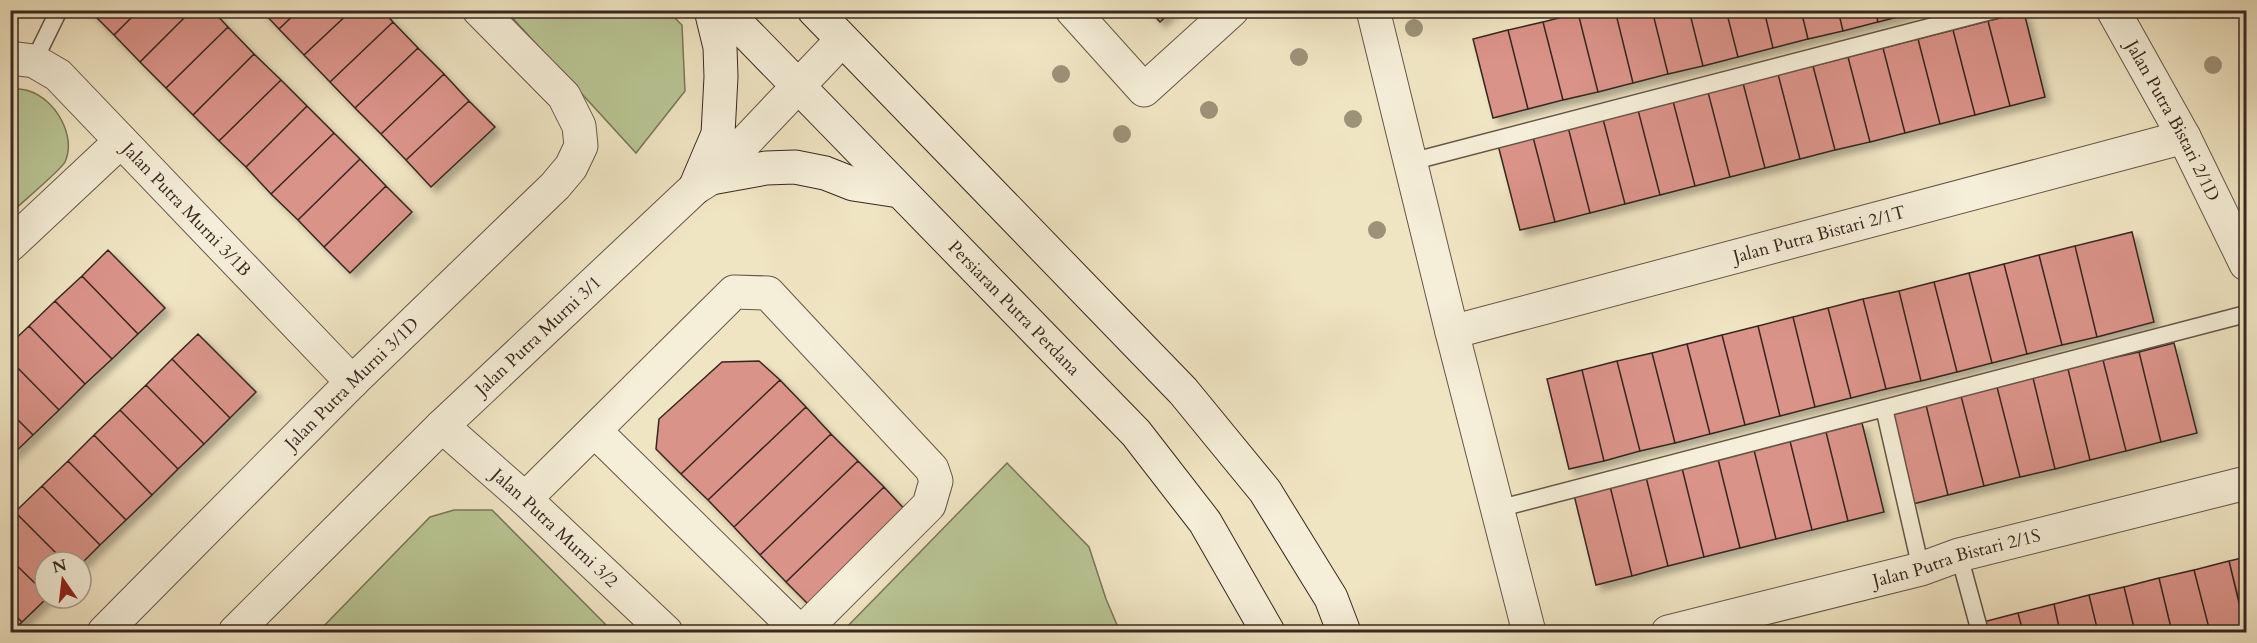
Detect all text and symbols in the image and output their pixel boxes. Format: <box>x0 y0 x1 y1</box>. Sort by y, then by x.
street label: Jalan Putra Bistari 2/1D <box>2118 33 2226 205</box>
street label: Jalan Putra Murni 3/1B <box>114 135 257 282</box>
street label: Jalan Putra Bistari 2/1T <box>1727 199 1908 270</box>
street label: Persiaran Putra Perdana <box>943 235 1086 381</box>
street label: Jalan Putra Murni 3/1 <box>467 270 607 403</box>
street label: Jalan Putra Murni 3/1D <box>277 312 424 457</box>
street label: Jalan Putra Murni 3/2 <box>484 461 624 593</box>
street label: Jalan Putra Bistari 2/1S <box>1867 523 2043 594</box>
north arrow <box>33 550 93 610</box>
text: N <box>50 554 69 579</box>

